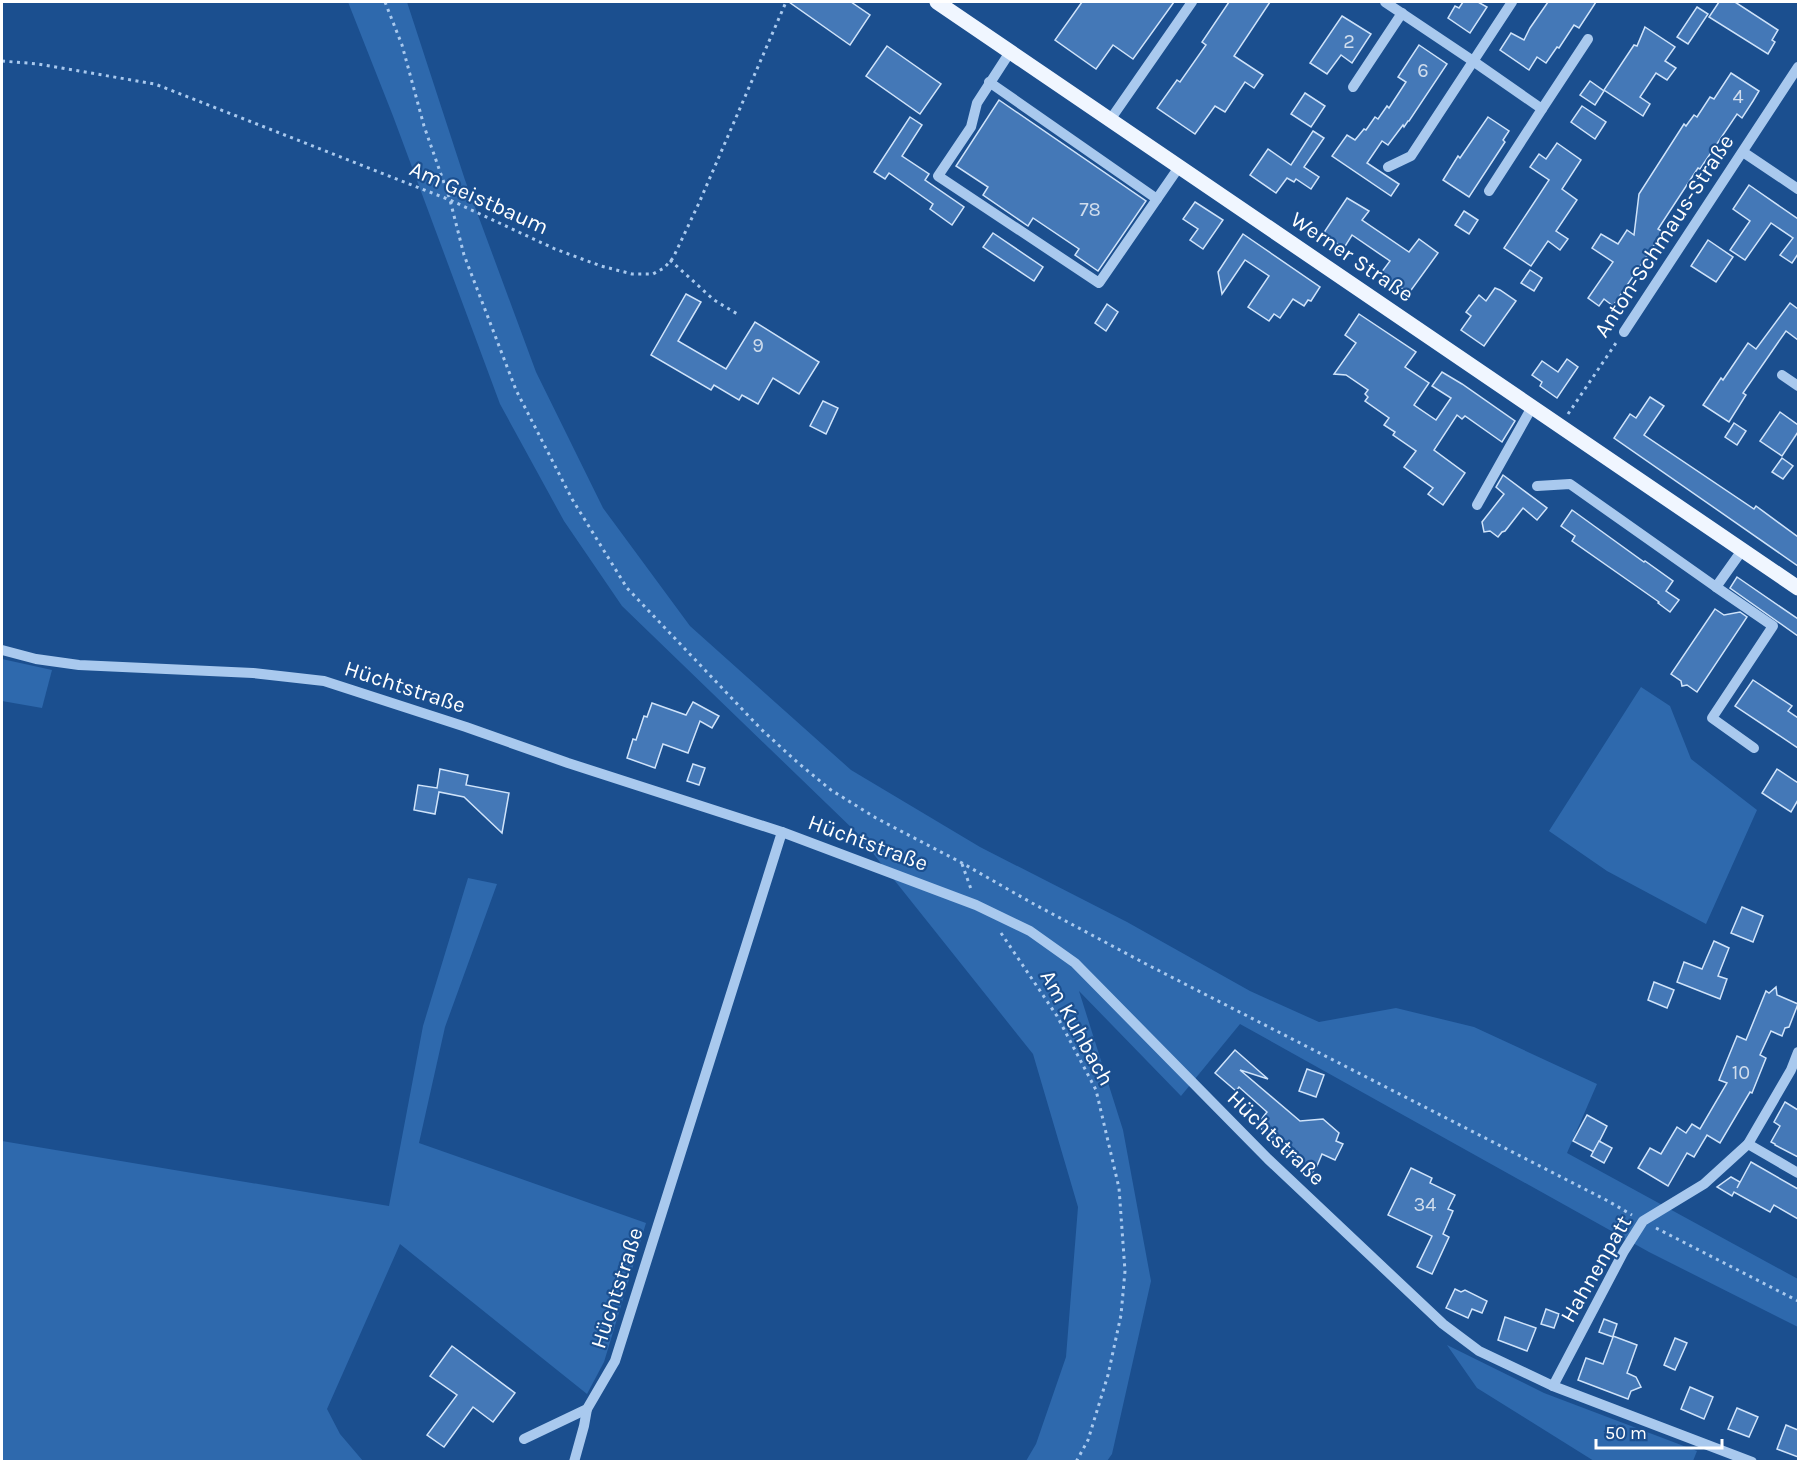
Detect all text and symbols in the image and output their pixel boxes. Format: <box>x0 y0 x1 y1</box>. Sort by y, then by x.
house number: 2 <box>1343 30 1355 53</box>
house number: 6 <box>1417 59 1429 82</box>
house number: 4 <box>1732 85 1744 108</box>
street label: Anton-Schmaus-Straße <box>1589 130 1739 342</box>
street label: Am Geistbaum <box>405 156 553 240</box>
house number: 78 <box>1079 198 1101 221</box>
street label: Werner Straße <box>1286 206 1418 308</box>
house number: 9 <box>752 334 764 357</box>
street label: Hüchtstraße <box>341 655 469 719</box>
street label: Hüchtstraße <box>805 809 931 877</box>
street label: Am Kuhbach <box>1035 966 1119 1090</box>
house number: 10 <box>1732 1061 1750 1084</box>
street label: Hüchtstraße <box>1222 1085 1330 1191</box>
house number: 34 <box>1414 1193 1436 1216</box>
street label: Hahnenpatt <box>1555 1211 1637 1327</box>
street label: Hüchtstraße <box>585 1224 649 1352</box>
scale bar <box>1596 1412 1722 1450</box>
text: 50 m <box>1605 1422 1647 1444</box>

